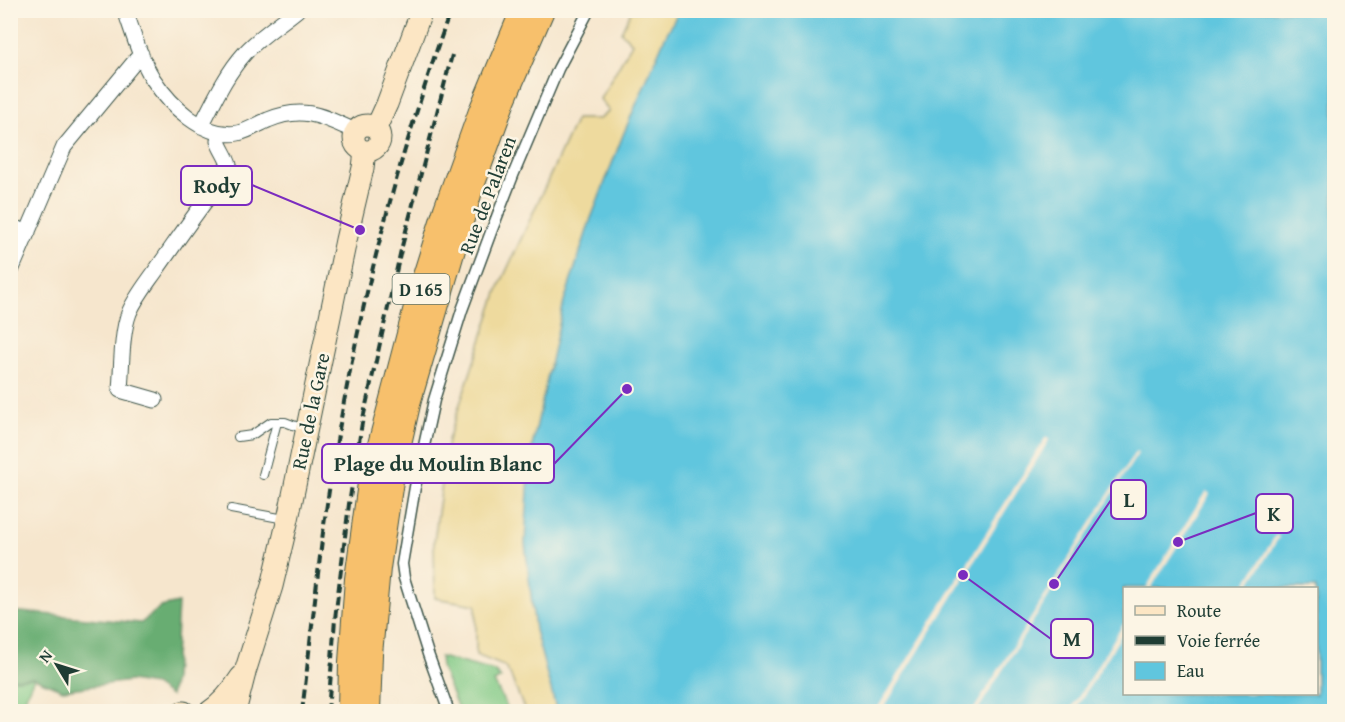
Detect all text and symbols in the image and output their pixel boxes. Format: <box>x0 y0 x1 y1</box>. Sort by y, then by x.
street label: Rue de Palaren <box>451 132 523 258</box>
callout: Rody <box>181 166 252 205</box>
text: Rody <box>193 170 241 201</box>
road number: D 165 <box>392 274 450 304</box>
street label: Rue de la Gare <box>283 350 337 472</box>
callout: Plage du Moulin Blanc <box>322 444 554 483</box>
text: Plage du Moulin Blanc <box>334 448 542 479</box>
callout: L <box>1111 480 1146 519</box>
text: L <box>1124 484 1135 515</box>
callout: K <box>1256 494 1293 533</box>
text: K <box>1267 498 1281 529</box>
legend <box>1123 587 1318 695</box>
text: Route <box>1177 597 1221 624</box>
callout: M <box>1051 619 1093 658</box>
text: M <box>1063 623 1081 654</box>
text: Voie ferrée <box>1177 627 1260 654</box>
north arrow <box>27 635 87 695</box>
text: N <box>32 644 58 667</box>
text: Eau <box>1177 657 1205 684</box>

